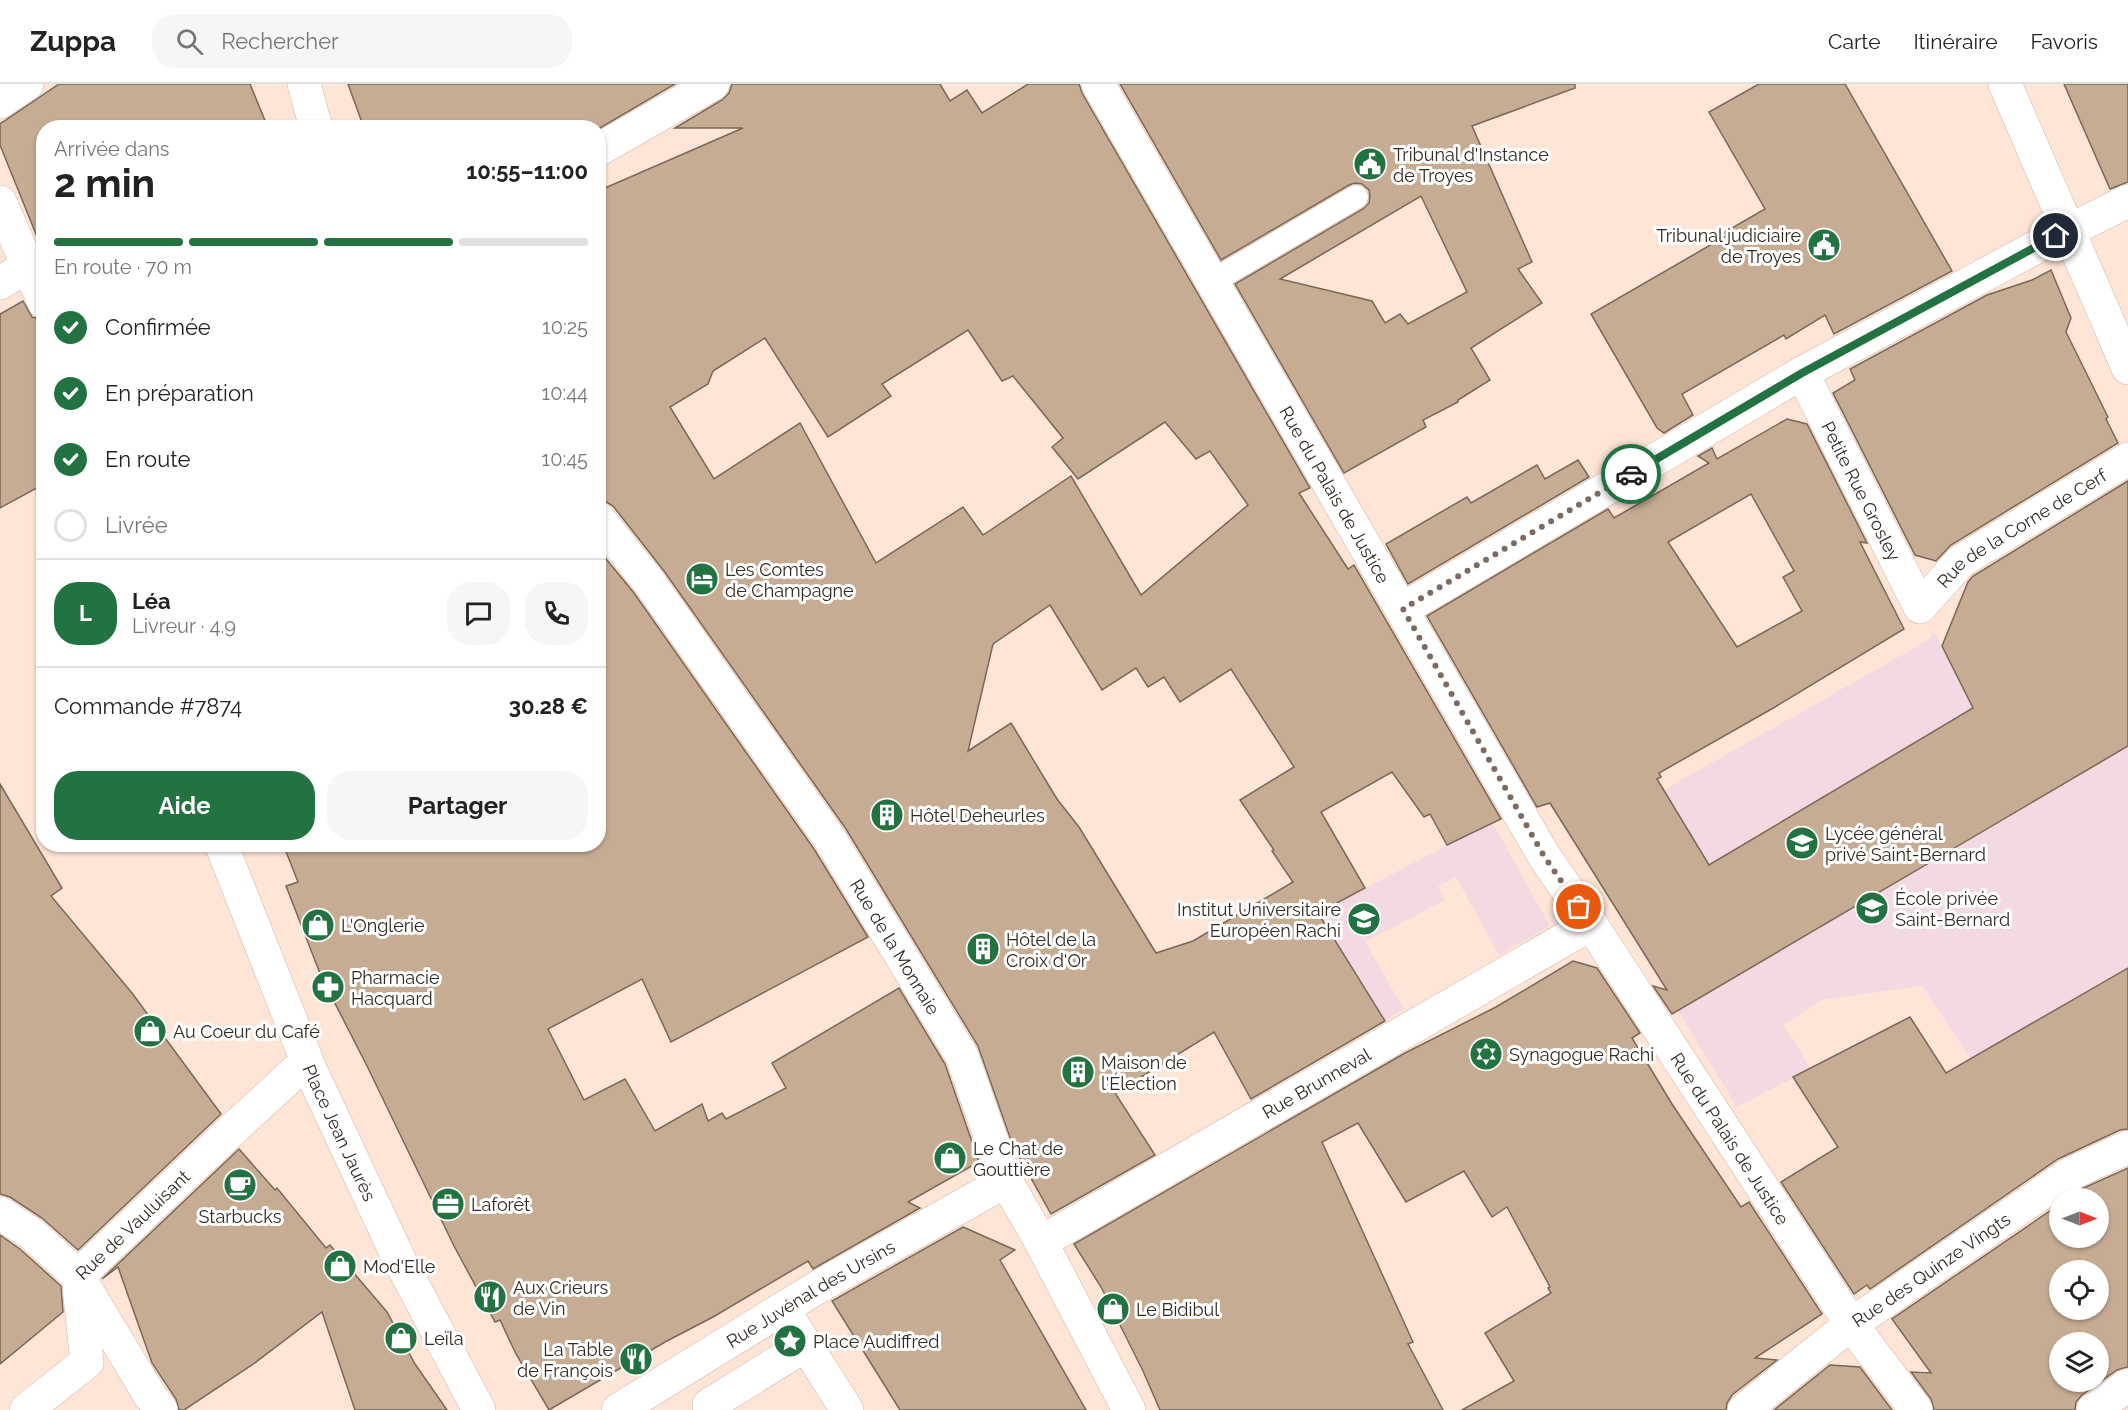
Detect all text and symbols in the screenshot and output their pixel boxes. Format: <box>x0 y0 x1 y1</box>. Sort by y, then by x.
search box <box>152 14 572 68</box>
text: Zuppa <box>30 25 116 58</box>
icon: search <box>173 25 206 58</box>
text: Rechercher <box>221 28 339 54</box>
text: Carte <box>1828 29 1880 54</box>
text: Itinéraire <box>1913 29 1997 54</box>
text: Favoris <box>2030 29 2098 54</box>
text: Arrivée dans <box>54 137 169 161</box>
place label: Tribunal d'Instance de Troyes <box>1393 144 1549 186</box>
public building icon: Tribunal d'Instance de Troyes <box>1352 146 1388 182</box>
text: 10:55–11:00 <box>466 158 588 184</box>
text: 2 min <box>54 160 155 206</box>
pin <box>2030 210 2081 261</box>
icon: home <box>2039 219 2072 252</box>
place label: Tribunal judiciaire de Troyes <box>1656 225 1801 267</box>
public building icon: Tribunal judiciaire de Troyes <box>1806 227 1842 263</box>
text: En route · 70 m <box>54 255 192 279</box>
icon: check <box>54 311 87 344</box>
text: Confirmée <box>105 314 211 340</box>
text: 10:25 <box>542 315 588 339</box>
icon: check <box>54 377 87 410</box>
text: En préparation <box>105 380 254 406</box>
text: 10:44 <box>542 381 588 405</box>
street label: Rue du Palais de Justice <box>1276 402 1395 587</box>
street label: Petite Rue Grosley <box>1818 418 1905 564</box>
icon: check <box>54 443 87 476</box>
courier <box>1601 444 1661 504</box>
text: En route <box>105 446 190 472</box>
text: 10:45 <box>542 447 588 471</box>
icon: car <box>1615 458 1648 491</box>
street label: Rue de la Corne de Cerf <box>1932 464 2111 592</box>
text: Livrée <box>105 512 168 538</box>
place label: Les Comtes de Champagne <box>725 559 854 601</box>
hotel icon: Les Comtes de Champagne <box>684 561 720 597</box>
button: chat <box>447 582 510 645</box>
button: phone <box>525 582 588 645</box>
text: Léa <box>132 588 171 614</box>
text: L <box>79 600 92 626</box>
text: Livreur · 4.9 <box>132 614 236 638</box>
text: Commande #7874 <box>54 693 242 719</box>
text: 30.28 € <box>509 693 588 719</box>
button: Aide <box>54 771 315 840</box>
button: Partager <box>327 771 588 840</box>
building icon: Hôtel Deheurles <box>869 797 905 833</box>
place label: Hôtel Deheurles <box>910 805 1045 826</box>
place label: Lycée général privé Saint-Bernard <box>1825 823 1986 865</box>
school or university icon: Lycée général privé Saint-Bernard <box>1784 825 1820 861</box>
street label: Rue de la Monnaie <box>846 875 945 1018</box>
pin <box>1553 881 1604 932</box>
place label: École privée Saint-Bernard <box>1895 887 2010 930</box>
icon: bag <box>1562 890 1595 923</box>
school or university icon: École privée Saint-Bernard <box>1854 890 1890 926</box>
place label: Institut Universitaire Européen Rachi <box>1177 899 1341 941</box>
school or university icon: Institut Universitaire Européen Rachi <box>1346 901 1382 937</box>
shop icon: L'Onglerie <box>300 907 336 943</box>
place label: L'Onglerie <box>341 915 425 936</box>
place label: Hôtel de la Croix d'Or <box>1006 929 1096 971</box>
building icon: Hôtel de la Croix d'Or <box>965 931 1001 967</box>
place label: Pharmacie Hacquard <box>351 967 440 1009</box>
pharmacy icon: Pharmacie Hacquard <box>310 969 346 1005</box>
shop icon: Au Coeur du Café <box>132 1013 168 1049</box>
place label: Au Coeur du Café <box>173 1021 320 1042</box>
synagogue icon: Synagogue Rachi <box>1468 1036 1504 1072</box>
street label: Rue Brunneval <box>1258 1043 1374 1122</box>
place label: Synagogue Rachi <box>1509 1044 1654 1065</box>
street label: Rue du Palais de Justice <box>1667 1048 1794 1229</box>
place label: Maison de l'Élection <box>1101 1052 1187 1094</box>
building icon: Maison de l'Élection <box>1060 1054 1096 1090</box>
street label: Place Jean Jaurès <box>299 1061 381 1204</box>
place label: Le Chat de Gouttière <box>973 1138 1064 1180</box>
shop icon: Le Chat de Gouttière <box>932 1140 968 1176</box>
street label: Rue de Vauluisant <box>71 1165 194 1283</box>
cafe icon: Starbucks <box>222 1167 258 1203</box>
office icon: Laforêt <box>430 1186 466 1222</box>
north arrow <box>2049 1188 2109 1248</box>
map controls <box>2049 1188 2109 1392</box>
place label: Laforêt <box>471 1194 530 1215</box>
place label: Starbucks <box>199 1206 282 1227</box>
street label: Rue des Quinze Vingts <box>1848 1208 2014 1331</box>
street label: Rue Juvénal des Ursins <box>722 1235 899 1351</box>
shop icon: Mod'Elle <box>322 1248 358 1284</box>
place label: Mod'Elle <box>363 1256 436 1277</box>
button: locate <box>2049 1260 2109 1320</box>
place label: Aux Crieurs de Vin <box>513 1277 608 1319</box>
restaurant icon: Aux Crieurs de Vin <box>472 1279 508 1315</box>
shop icon: Le Bidibul <box>1095 1291 1131 1327</box>
place label: Le Bidibul <box>1136 1299 1219 1320</box>
shop icon: Leïla <box>383 1320 419 1356</box>
place icon: Place Audiffred <box>772 1323 808 1359</box>
place label: Leïla <box>424 1328 464 1349</box>
place label: Place Audiffred <box>813 1331 939 1352</box>
button: layers <box>2049 1332 2109 1392</box>
place label: La Table de François <box>517 1339 613 1381</box>
restaurant icon: La Table de François <box>618 1341 654 1377</box>

